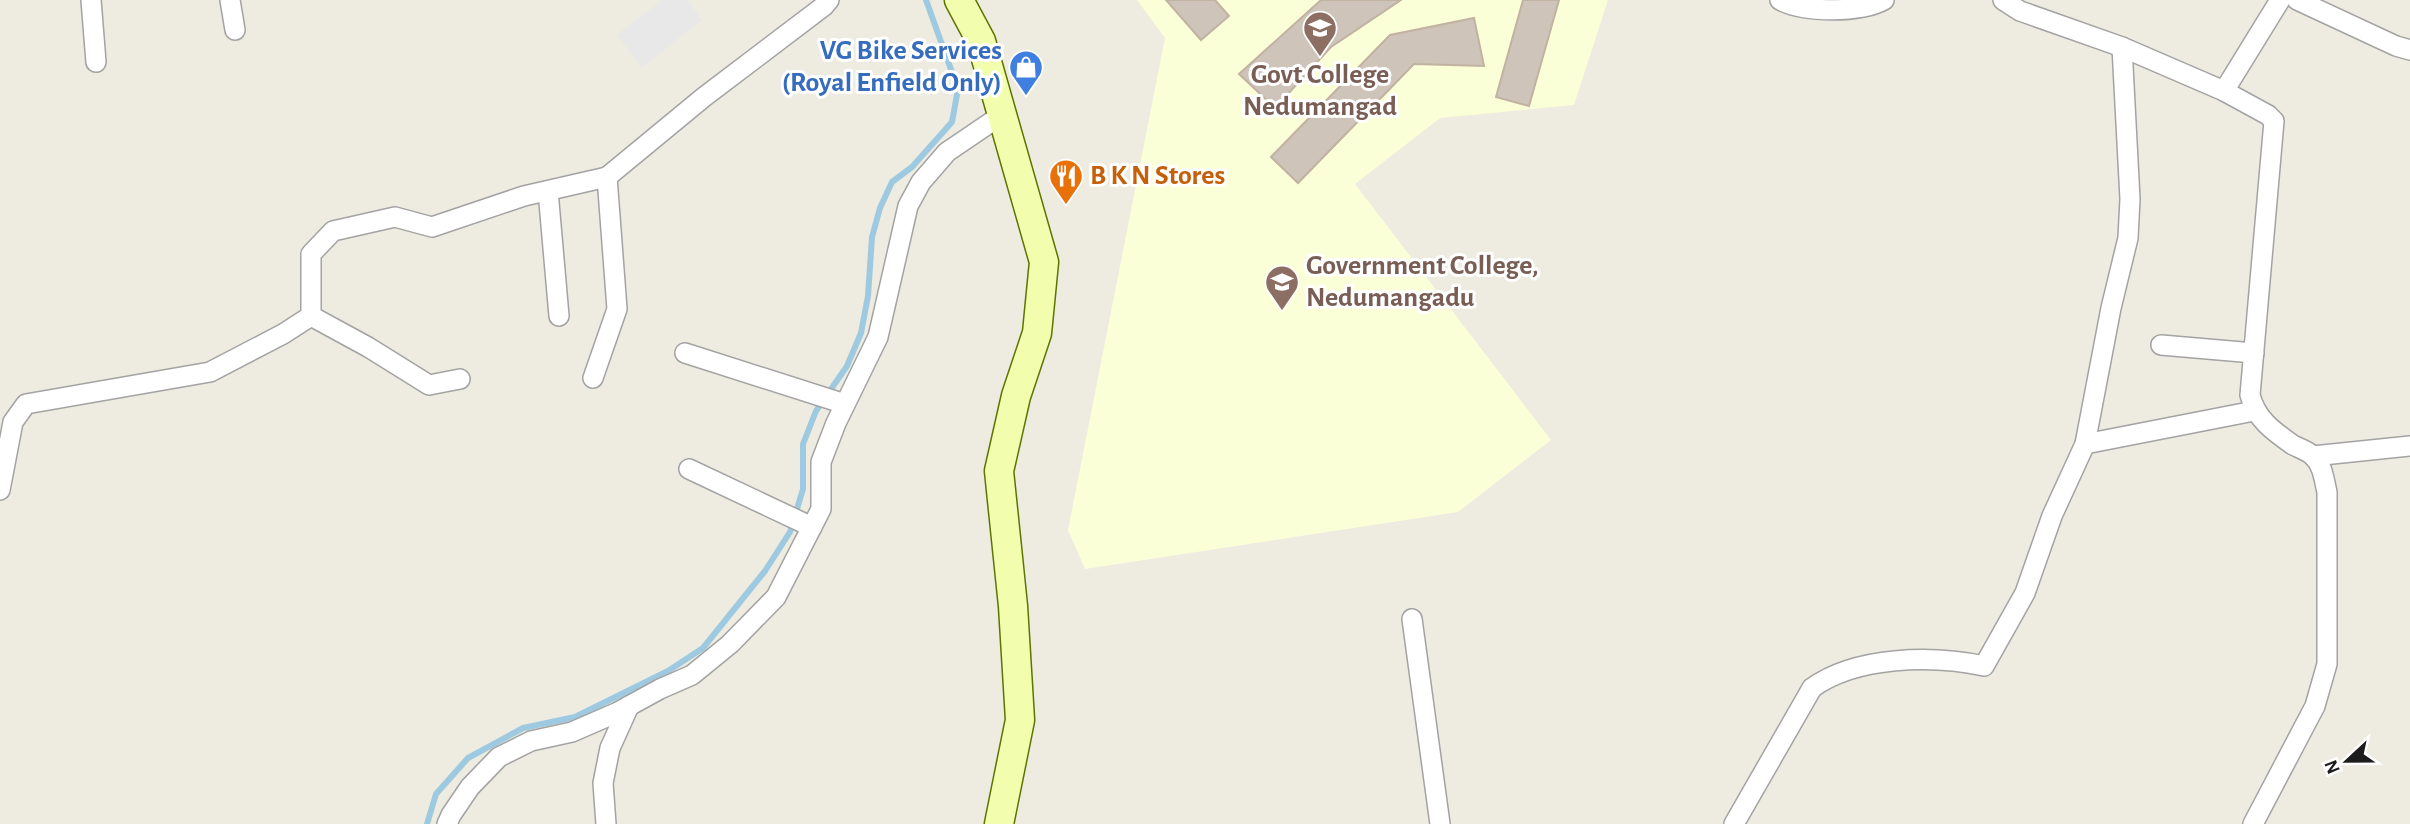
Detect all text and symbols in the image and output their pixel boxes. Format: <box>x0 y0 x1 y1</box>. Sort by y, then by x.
school or university icon: Govt College Nedumangad <box>1301 9 1339 58</box>
place label: VG Bike Services (Royal Enfield Only) <box>782 37 1002 97</box>
shop icon: VG Bike Services (Royal Enfield Only) <box>1007 48 1045 97</box>
place label: Govt College Nedumangad <box>1243 61 1397 121</box>
restaurant icon: B K N Stores <box>1047 157 1085 206</box>
place label: B K N Stores <box>1090 162 1225 190</box>
place label: Government College, Nedumangadu <box>1306 252 1538 312</box>
school or university icon: Government College, Nedumangadu <box>1263 263 1301 312</box>
north arrow <box>2312 726 2382 796</box>
text: N <box>2321 757 2344 776</box>

